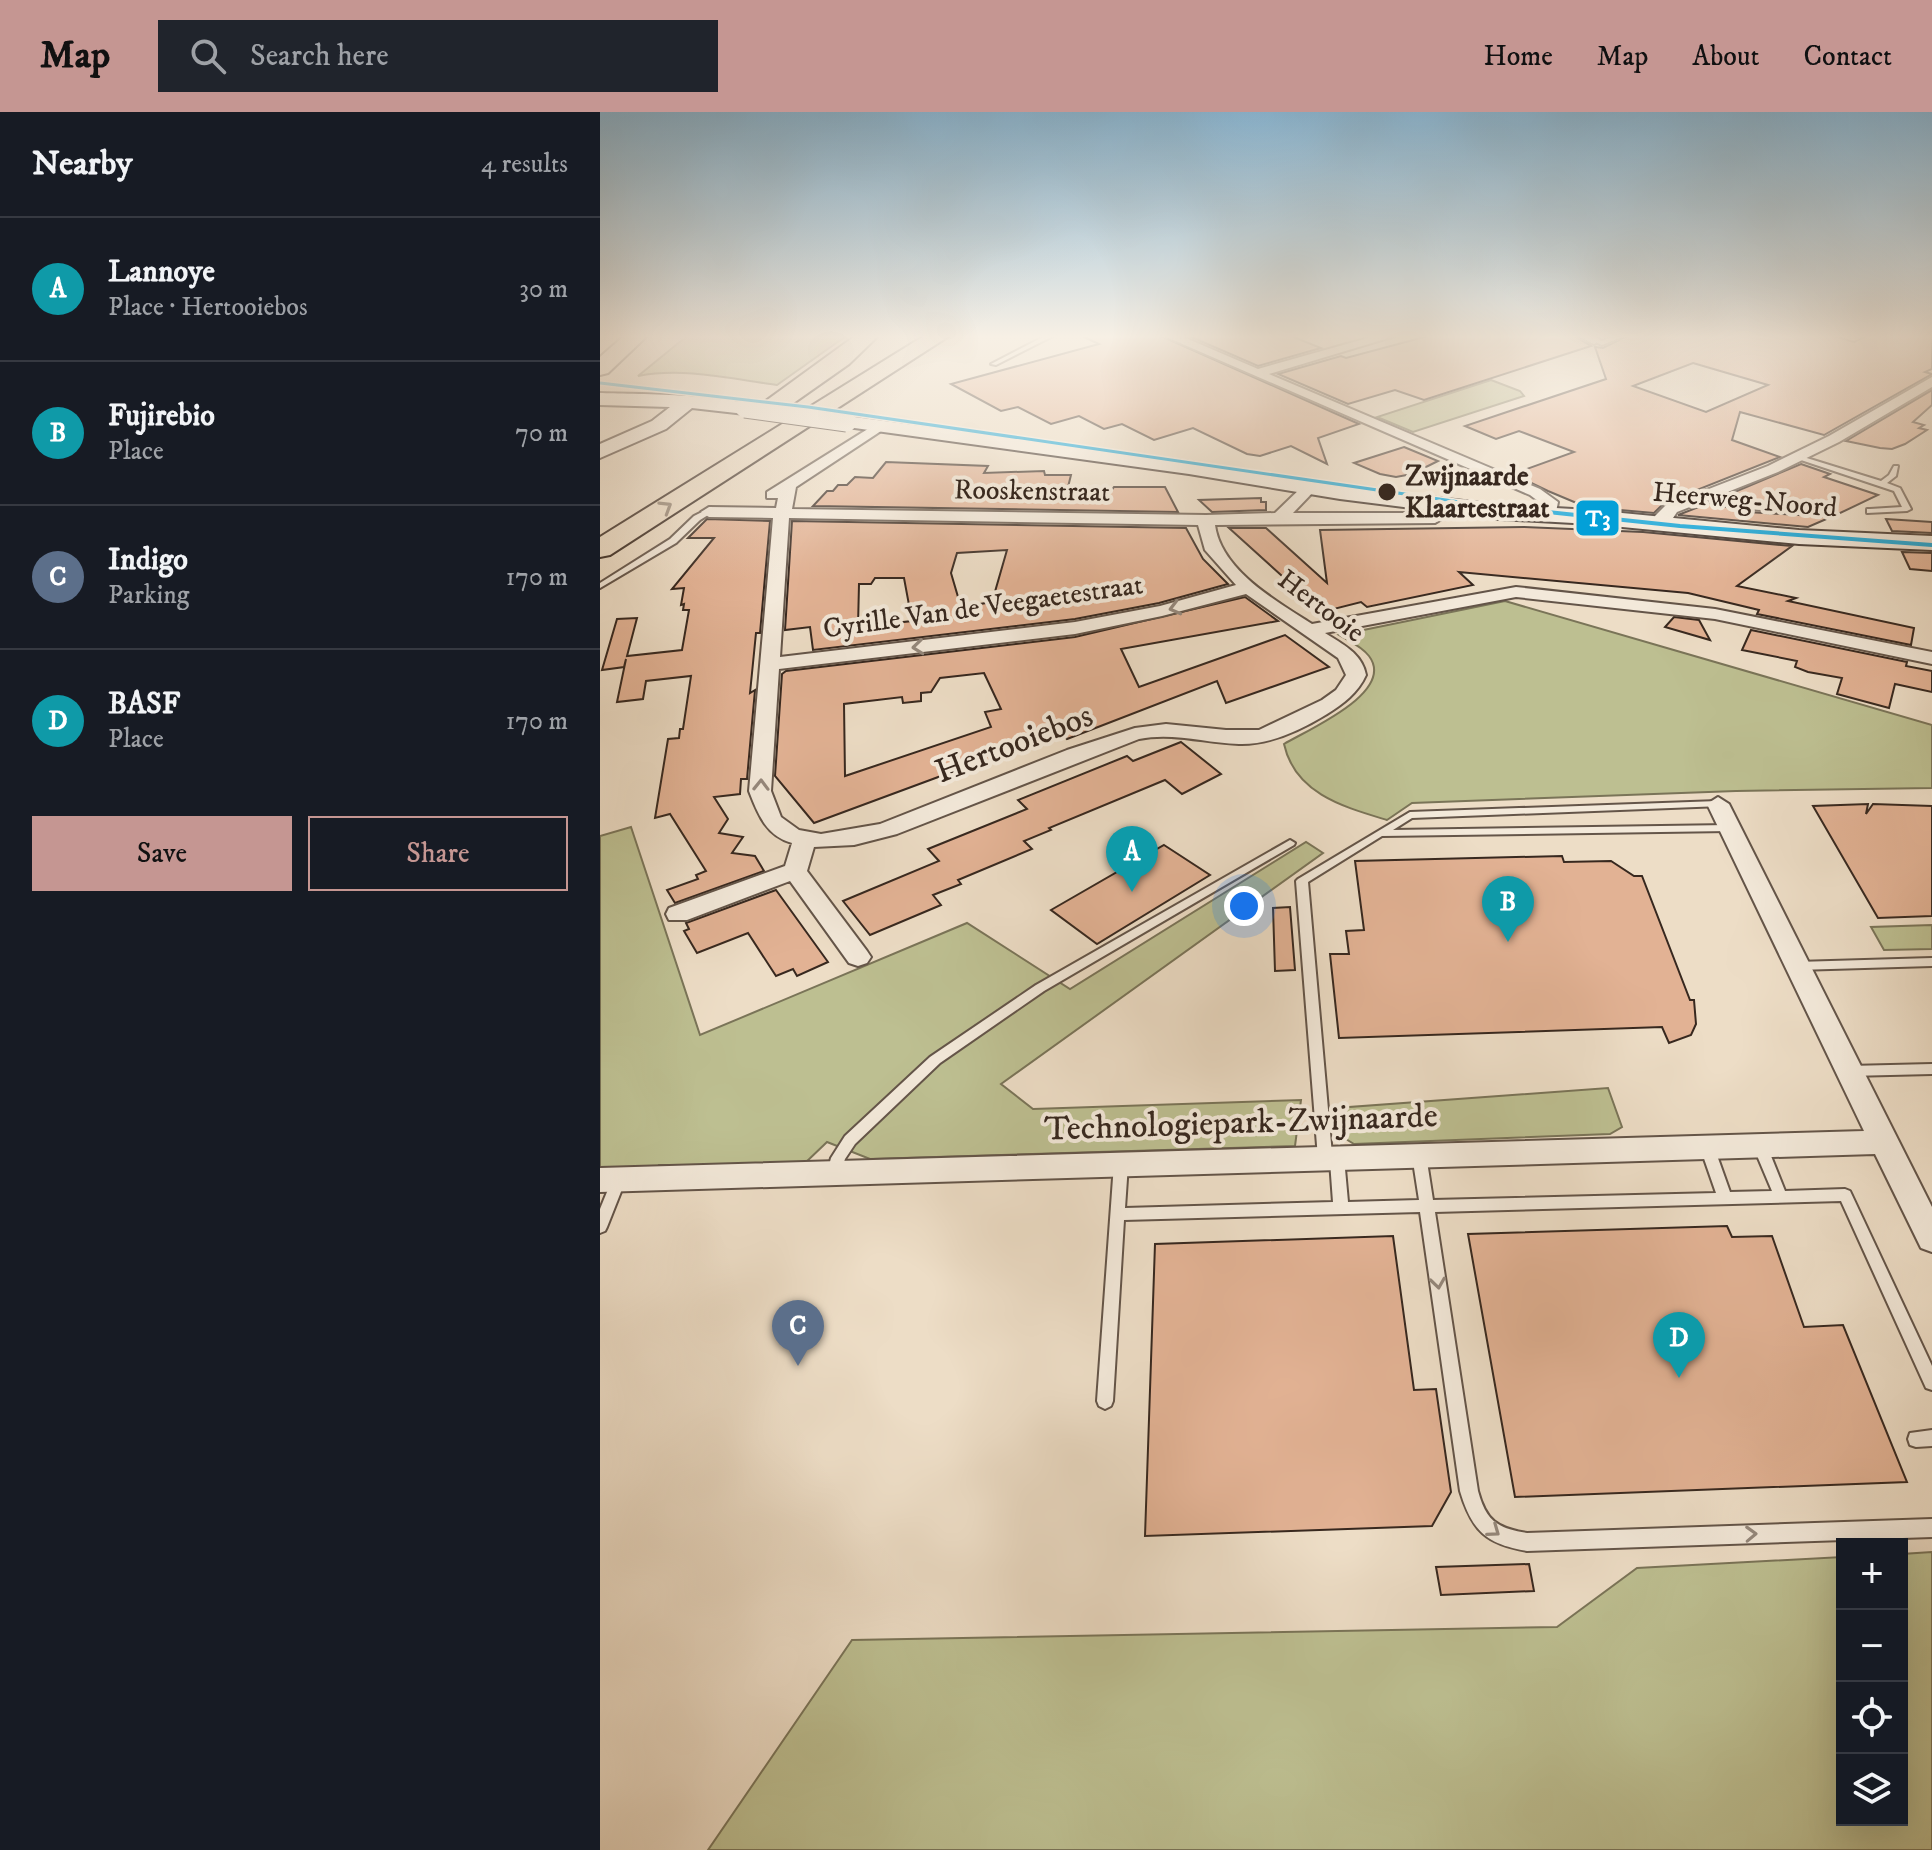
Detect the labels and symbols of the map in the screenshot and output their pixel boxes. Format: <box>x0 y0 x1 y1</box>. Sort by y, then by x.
place label: Zwijnaarde Klaartestraat <box>1405 459 1549 526</box>
street label: Rooskenstraat <box>953 472 1111 510</box>
street label: Heerweg-Noord <box>1651 474 1839 526</box>
marker: Zwijnaarde Klaartestraat <box>1376 481 1398 503</box>
line badge: T3 <box>1575 499 1620 537</box>
one-way arrow <box>657 502 672 517</box>
text: T3 <box>1585 506 1610 533</box>
street label: Hertooie <box>1270 562 1372 650</box>
street label: Cyrille Van de Veegaetestraat <box>821 567 1145 647</box>
one-way arrow <box>1168 598 1182 615</box>
one-way arrow <box>911 639 924 656</box>
street label: Hertooiebos <box>929 695 1099 793</box>
one-way arrow <box>752 778 770 791</box>
pin: A <box>1106 826 1158 892</box>
pin: B <box>1482 876 1534 942</box>
your location <box>1224 886 1264 926</box>
street label: Technologiepark-Zwijnaarde <box>1044 1095 1438 1151</box>
one-way arrow <box>1429 1276 1446 1290</box>
pin: C <box>772 1300 824 1366</box>
pin: D <box>1653 1312 1705 1378</box>
one-way arrow <box>1485 1521 1500 1536</box>
one-way arrow <box>1745 1526 1758 1543</box>

